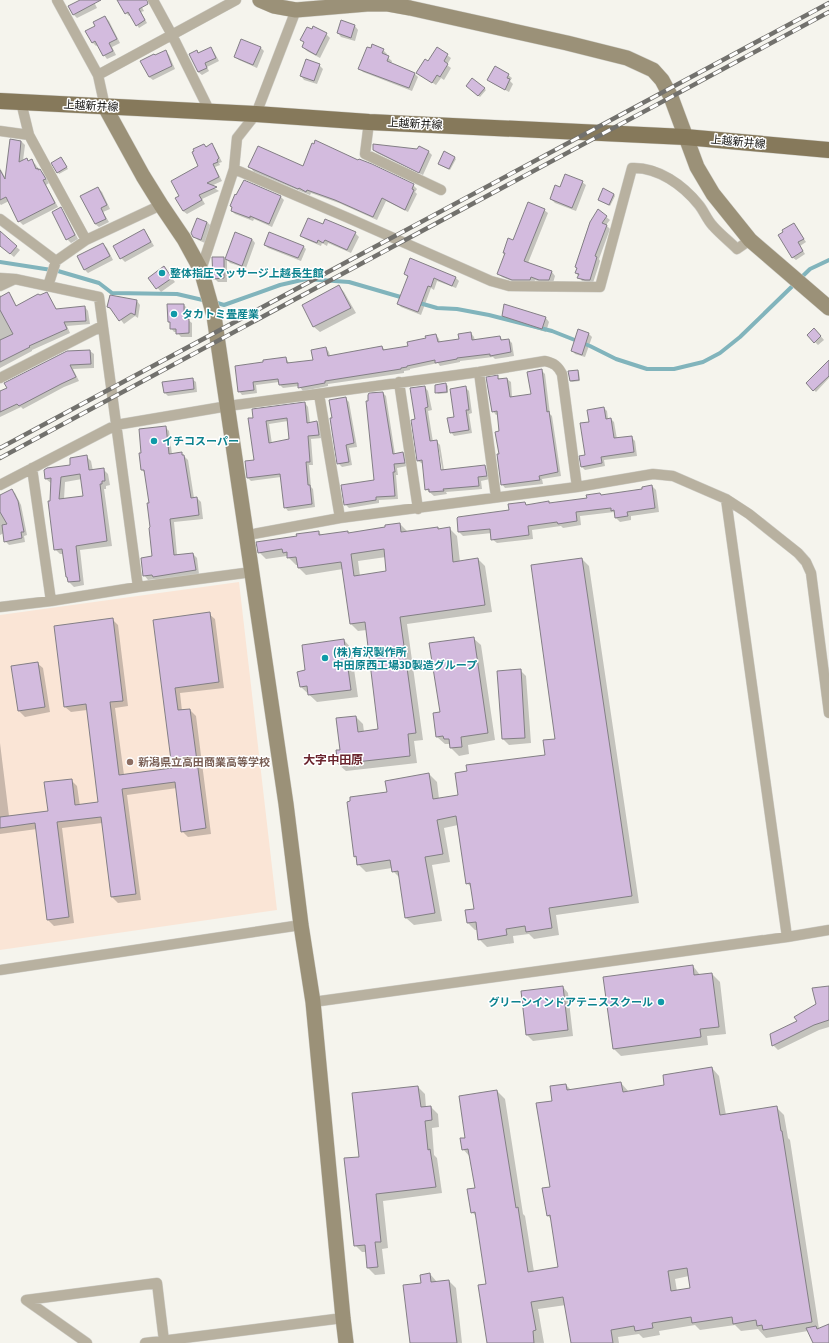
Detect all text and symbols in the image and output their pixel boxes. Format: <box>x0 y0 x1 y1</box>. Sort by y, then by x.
street label: 上越新井線 <box>63 97 119 115</box>
street label: 上越新井線 <box>387 115 443 133</box>
street label: 上越新井線 <box>710 132 766 152</box>
place label: 整体指圧マッサージ上越長生館 <box>170 266 324 281</box>
marker: 整体指圧マッサージ上越長生館 <box>157 268 167 278</box>
place label: タカトミ畳産業 <box>182 307 259 322</box>
marker: タカトミ畳産業 <box>169 309 179 319</box>
place label: イチコスーパー <box>162 434 239 449</box>
marker: イチコスーパー <box>149 436 159 446</box>
place label: (株)有沢製作所 中田原西工場3D製造グループ <box>333 645 477 673</box>
marker: (株)有沢製作所 中田原西工場3D製造グループ <box>320 653 330 663</box>
district label: 大字中田原 <box>303 752 363 769</box>
place label: 新潟県立高田商業高等学校 <box>138 755 270 770</box>
marker: 新潟県立高田商業高等学校 <box>125 757 135 767</box>
place label: グリーンインドアテニススクール <box>489 995 653 1010</box>
marker: グリーンインドアテニススクール <box>656 997 666 1007</box>

